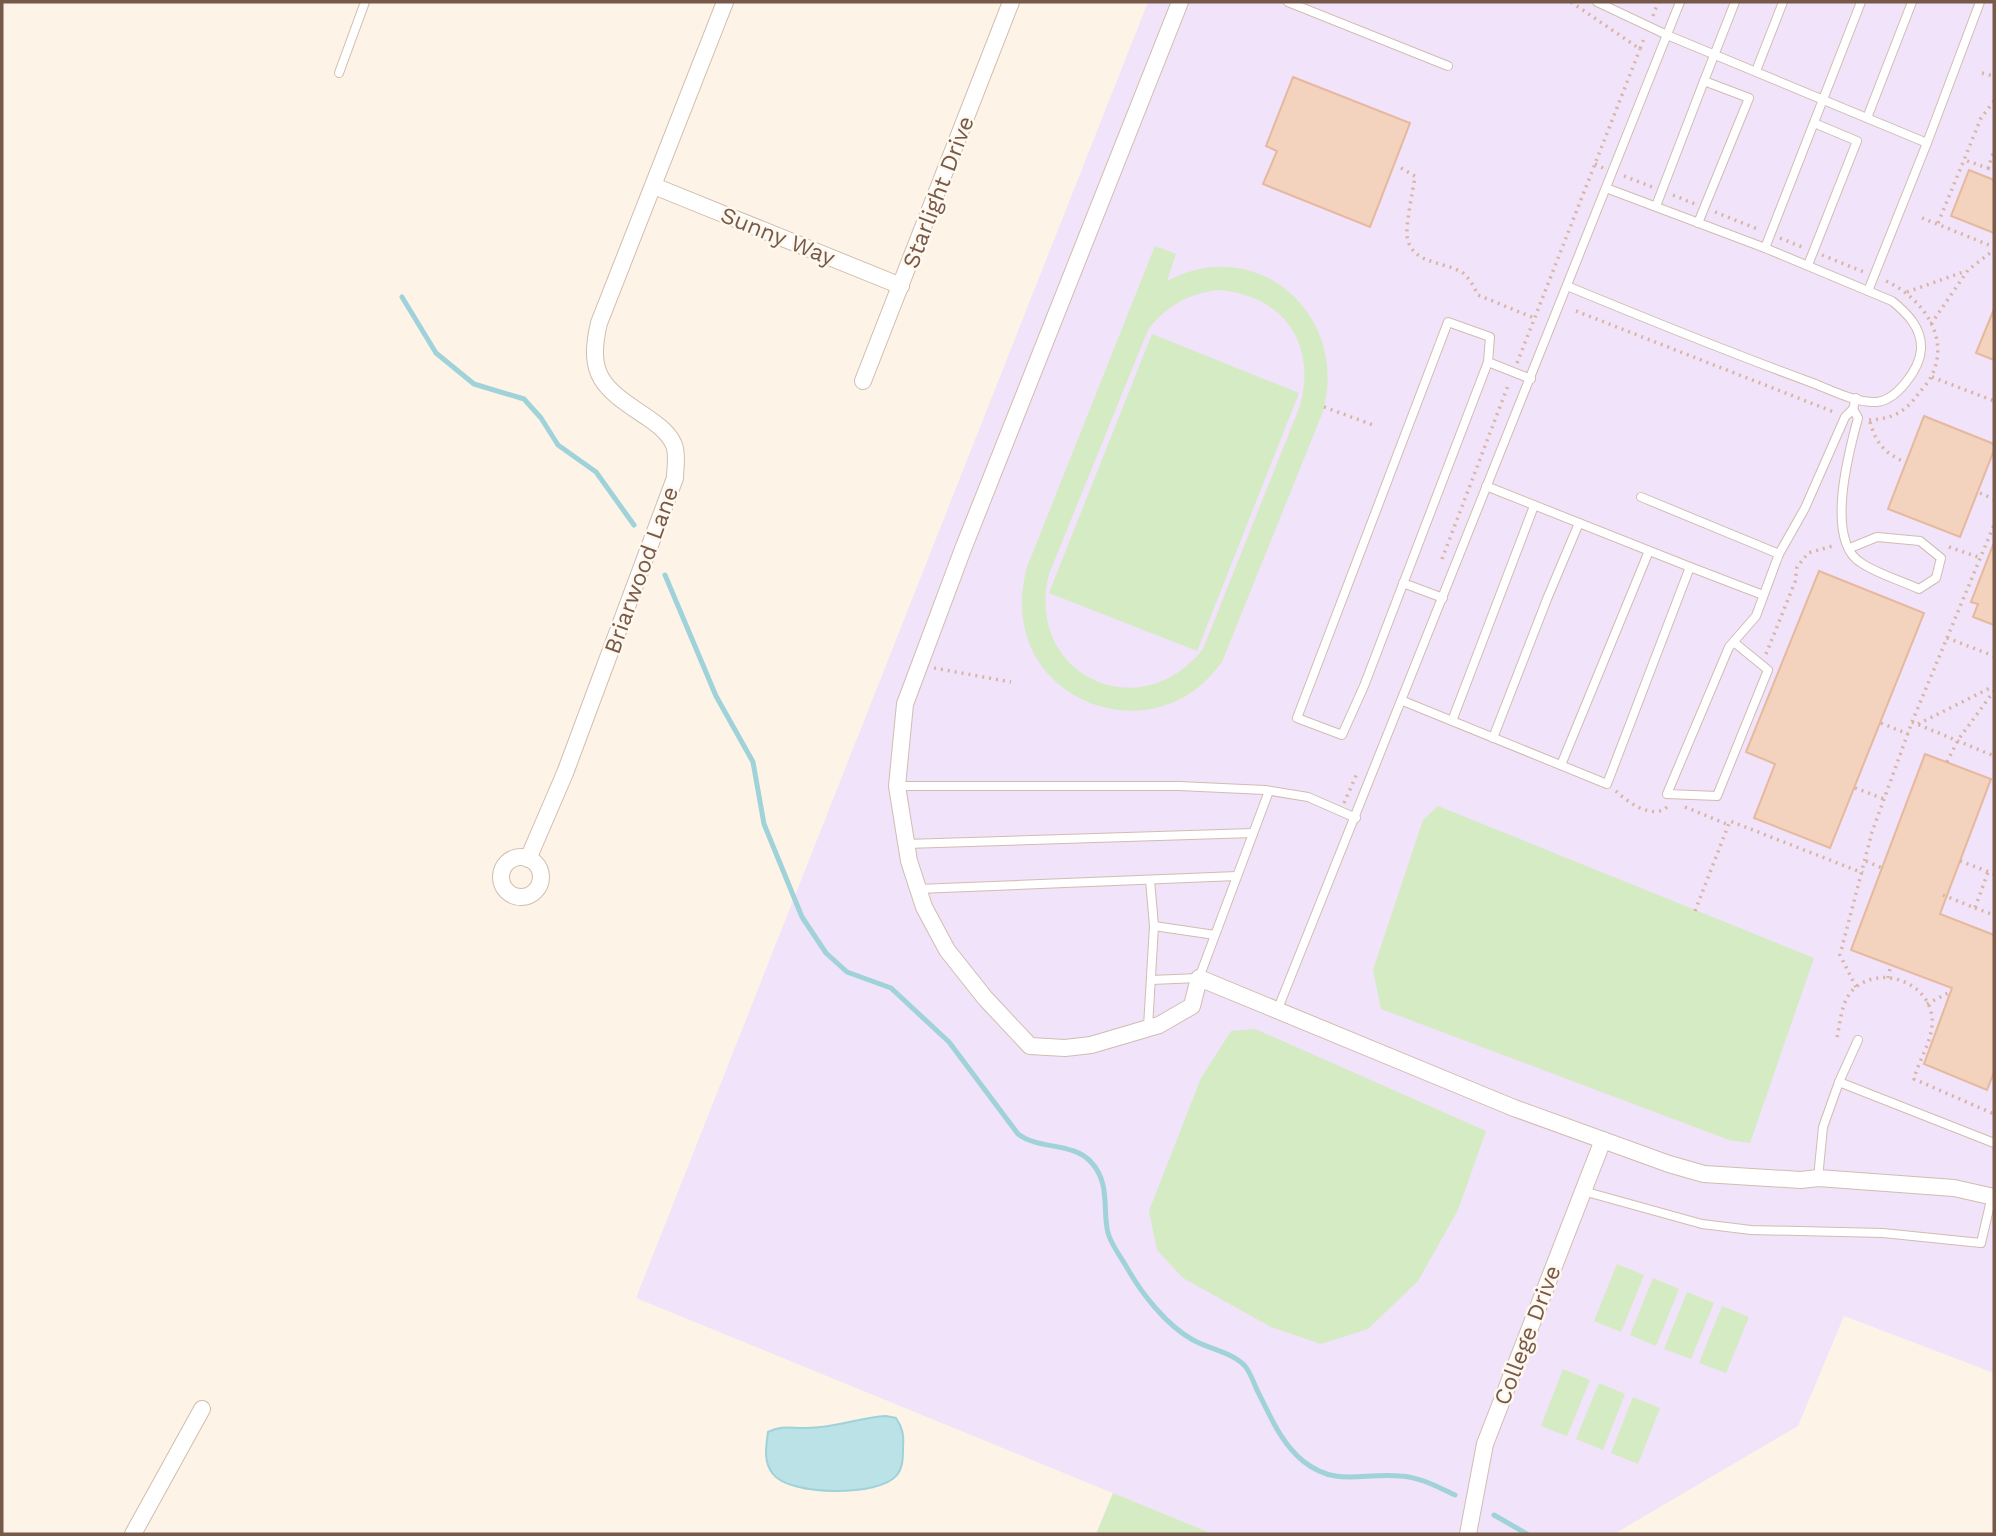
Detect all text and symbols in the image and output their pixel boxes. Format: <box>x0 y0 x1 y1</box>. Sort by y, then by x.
street label: Starlight Drive <box>897 112 980 272</box>
street label: Sunny Way <box>717 201 839 272</box>
street label: Briarwood Lane <box>599 483 684 657</box>
street label: College Drive <box>1488 1261 1566 1409</box>

